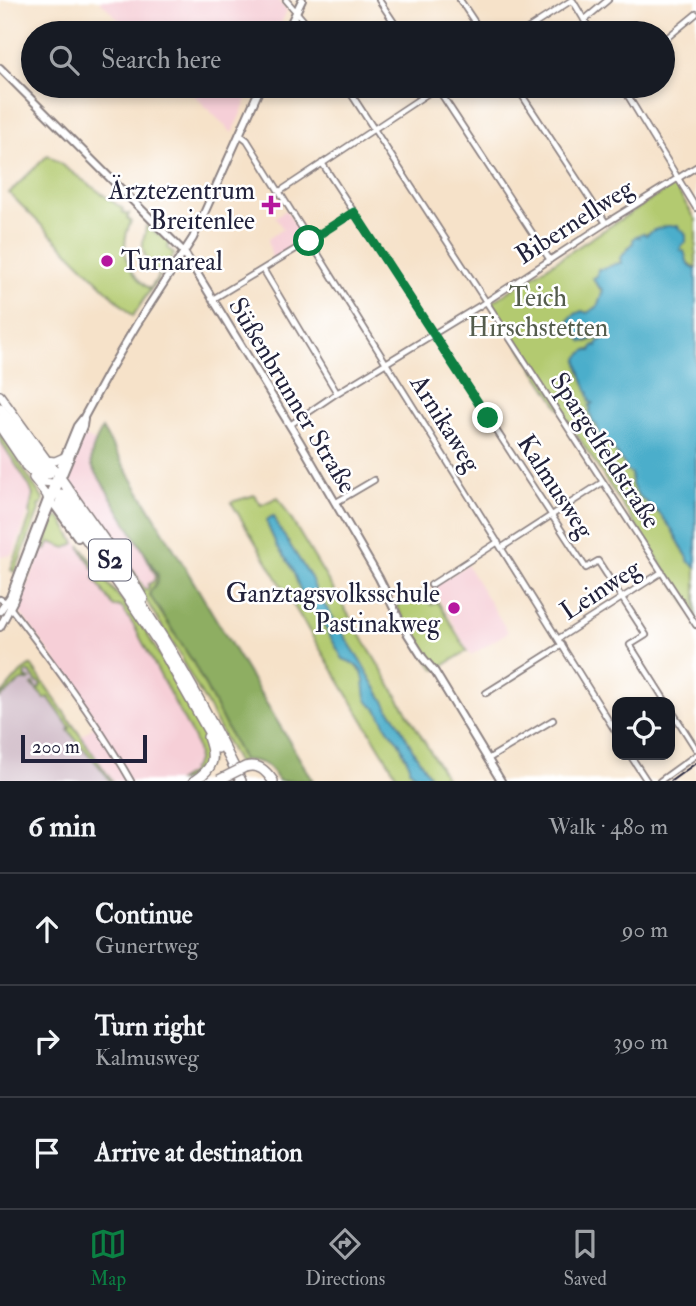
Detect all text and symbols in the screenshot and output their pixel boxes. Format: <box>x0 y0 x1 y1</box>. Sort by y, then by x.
search box <box>21 21 675 98</box>
icon: search <box>45 41 83 79</box>
text: Search here <box>101 44 221 76</box>
street label: Bibernellweg <box>510 171 640 272</box>
place label: Ärztezentrum Breitenlee <box>107 174 255 237</box>
marker: Ärztezentrum Breitenlee <box>261 195 281 215</box>
route start <box>293 225 324 256</box>
place label: Turnareal <box>121 246 223 278</box>
marker: Turnareal <box>99 253 115 269</box>
park label: Teich Hirschstetten <box>468 282 608 344</box>
street label: Süßenbrunner Straße <box>221 292 363 499</box>
street label: Spargelfeldstraße <box>542 367 667 535</box>
street label: Arnikaweg <box>402 368 488 479</box>
route end <box>472 402 503 433</box>
street label: Kalmusweg <box>510 429 601 545</box>
road number: S2 <box>89 540 131 580</box>
street label: Leinweg <box>554 551 648 628</box>
place label: Ganztagsvolksschule Pastinakweg <box>226 578 441 640</box>
marker: Ganztagsvolksschule Pastinakweg <box>446 600 462 616</box>
map controls <box>612 697 675 760</box>
button: locate <box>612 697 675 760</box>
scale bar <box>21 732 147 764</box>
text: 200 m <box>32 735 80 759</box>
text: 6 min <box>28 808 96 845</box>
text: Walk · 480 m <box>548 812 668 841</box>
text: Continue <box>95 899 193 931</box>
icon: ahead <box>28 910 66 948</box>
text: 90 m <box>622 915 668 944</box>
text: Gunertweg <box>95 931 199 960</box>
text: Turn right <box>95 1011 205 1043</box>
icon: right <box>28 1022 66 1060</box>
text: 390 m <box>613 1027 668 1056</box>
text: Kalmusweg <box>95 1043 199 1072</box>
icon: arrive <box>28 1134 66 1172</box>
text: Arrive at destination <box>95 1137 303 1169</box>
tab: Map <box>89 1225 127 1291</box>
tab: Directions <box>305 1225 385 1291</box>
tab: Saved <box>563 1225 607 1291</box>

